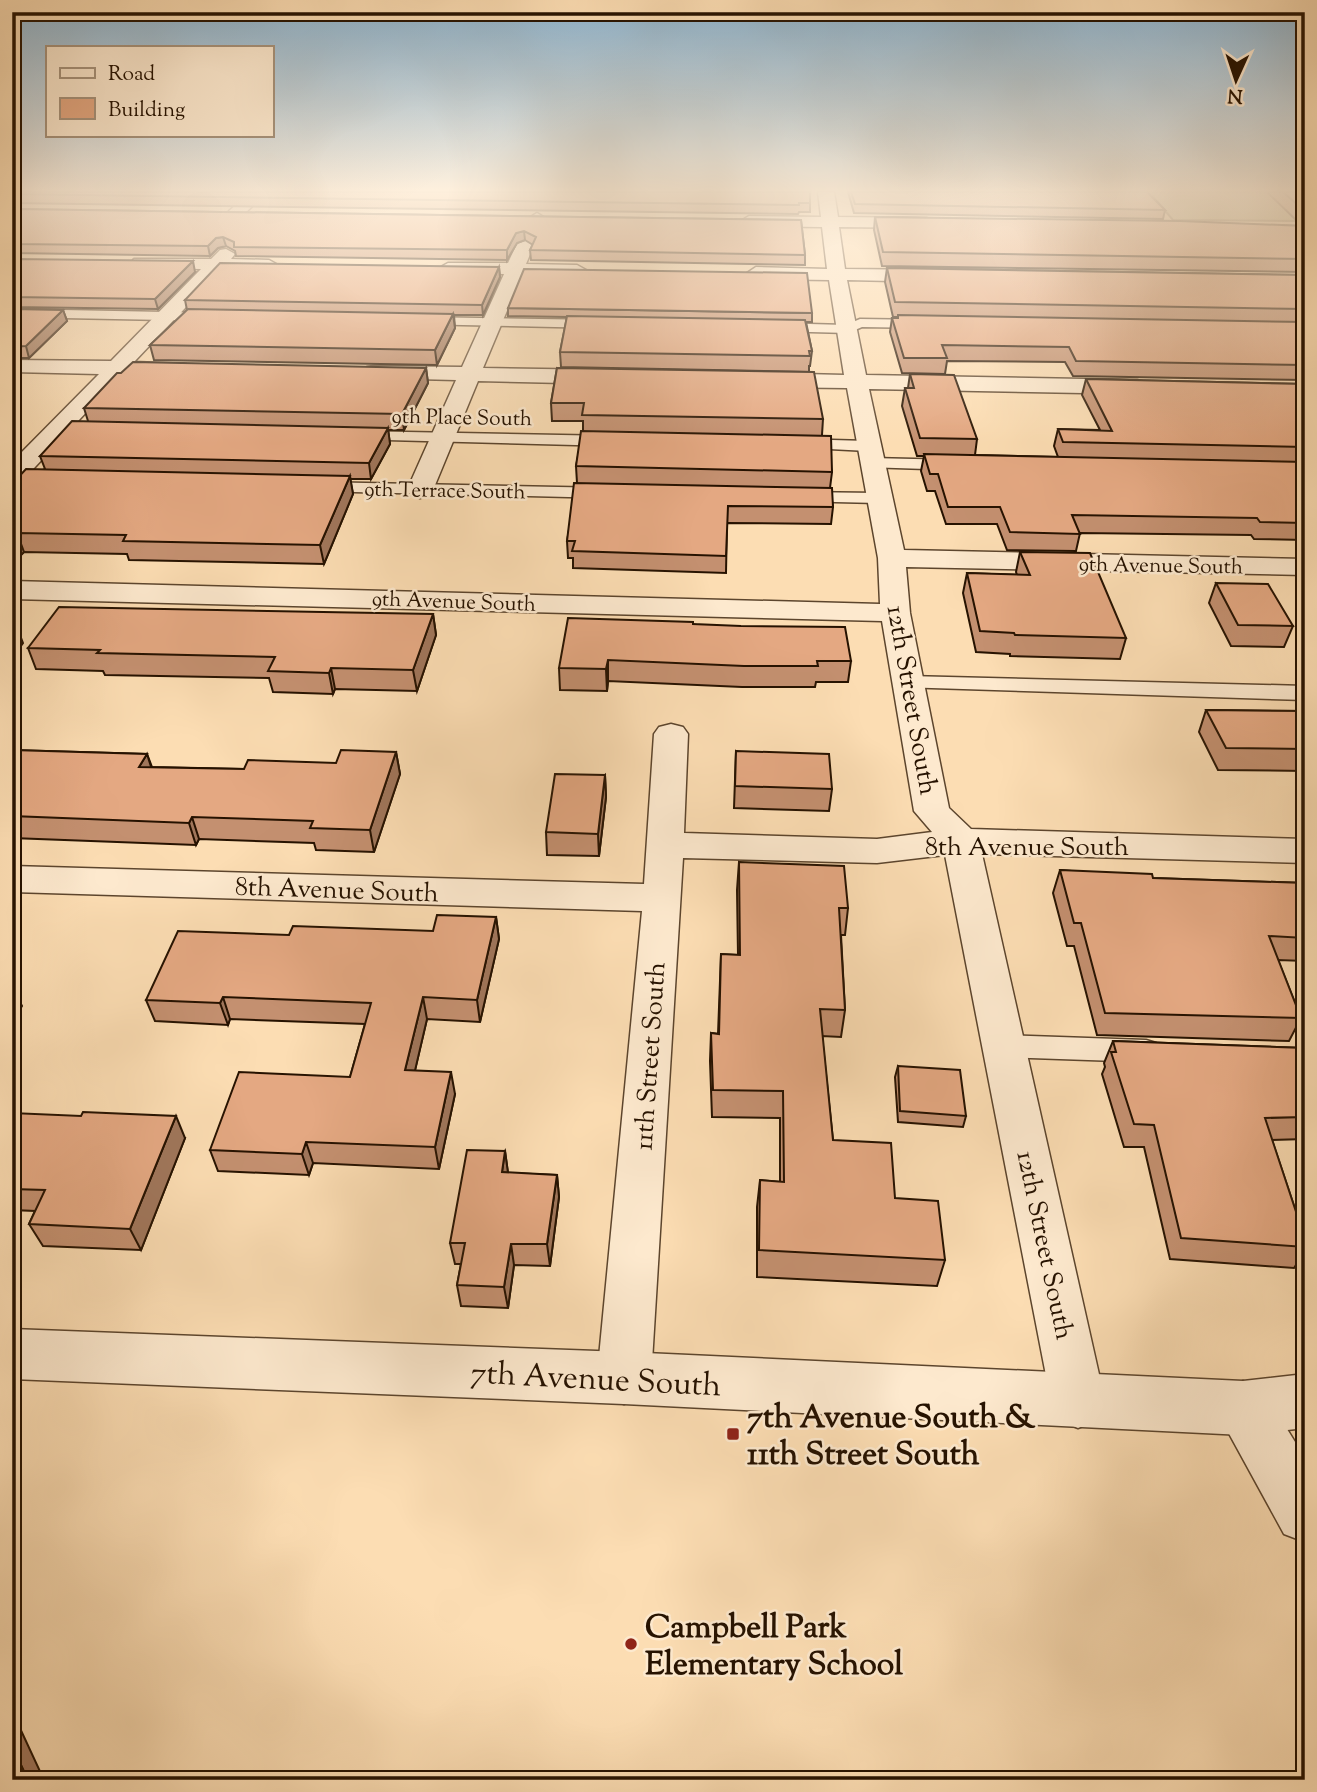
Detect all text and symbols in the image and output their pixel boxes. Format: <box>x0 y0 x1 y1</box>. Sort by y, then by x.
legend <box>46 46 273 136</box>
north arrow <box>1202 46 1272 116</box>
text: Road <box>108 60 155 90</box>
text: N <box>1227 81 1244 108</box>
text: Building <box>108 96 185 126</box>
street label: 9th Place South <box>391 403 532 435</box>
street label: 9th Terrace South <box>364 476 526 508</box>
street label: 9th Avenue South <box>1079 551 1243 583</box>
street label: 9th Avenue South <box>371 585 537 621</box>
street label: 12th Street South <box>876 603 945 798</box>
street label: 8th Avenue South <box>925 830 1129 867</box>
street label: 8th Avenue South <box>234 869 439 914</box>
street label: 11th Street South <box>626 961 677 1152</box>
street label: 12th Street South <box>1005 1148 1082 1343</box>
street label: 7th Avenue South <box>469 1351 723 1411</box>
place label: 7th Avenue South & 11th Street South <box>747 1396 1036 1479</box>
marker: 7th Avenue South & 11th Street South <box>725 1426 741 1442</box>
place label: Campbell Park Elementary School <box>645 1606 903 1689</box>
marker: Campbell Park Elementary School <box>623 1636 639 1652</box>

